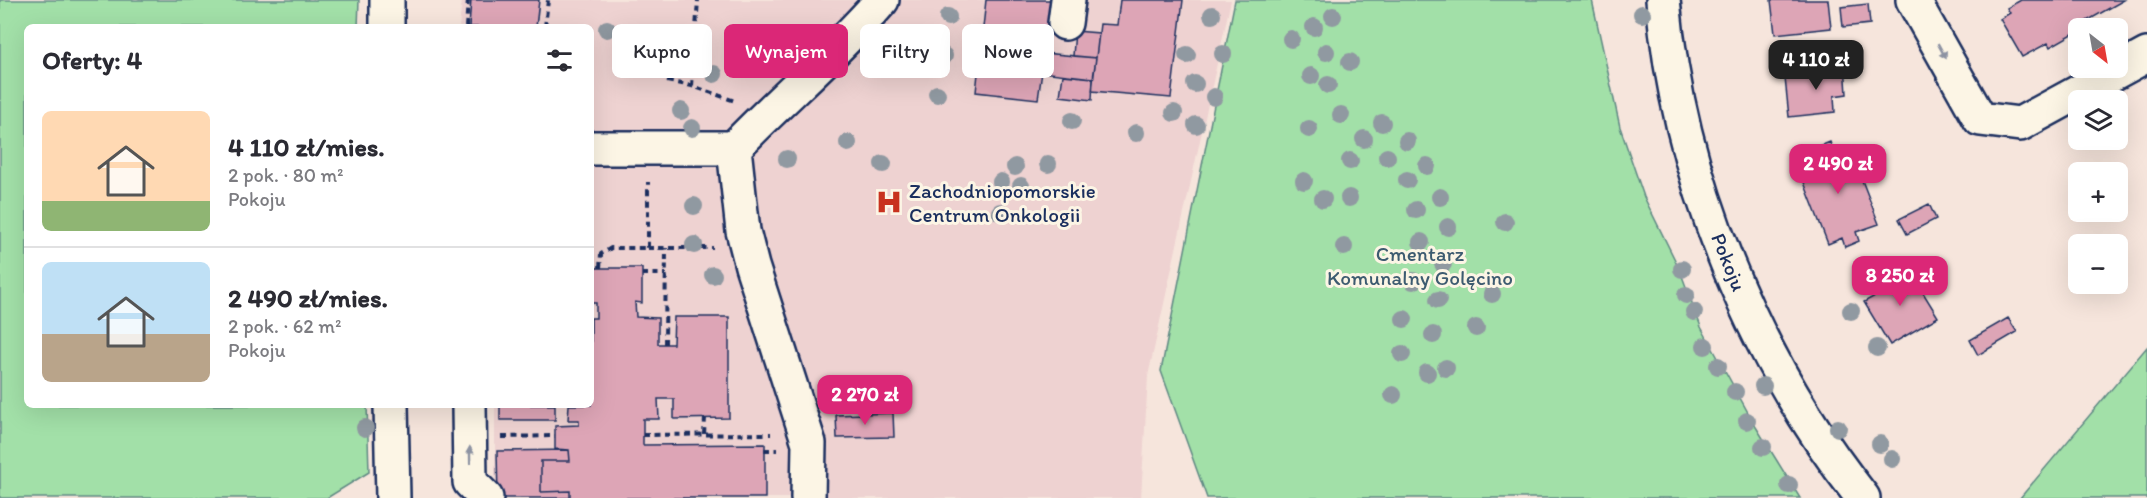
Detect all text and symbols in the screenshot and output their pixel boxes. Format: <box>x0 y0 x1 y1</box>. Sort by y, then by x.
north arrow <box>2068 18 2128 78</box>
map controls <box>2068 18 2128 294</box>
chip: Kupno <box>612 24 712 78</box>
chip: Wynajem <box>724 24 848 78</box>
chip: Filtry <box>860 24 950 78</box>
chip: Nowe <box>962 24 1054 78</box>
pin: 4 110 zł <box>1754 40 1878 91</box>
one-way arrow <box>1937 43 1947 60</box>
text: Oferty: 4 <box>42 44 142 76</box>
icon: filters <box>543 44 576 77</box>
text: 4 110 zł <box>1783 47 1849 71</box>
button: layers <box>2068 90 2128 150</box>
text: 4 110 zł/mies. <box>228 131 385 163</box>
icon: home <box>90 135 162 207</box>
pin: 2 490 zł <box>1776 144 1900 195</box>
text: 2 490 zł <box>1803 151 1873 175</box>
button: + <box>2068 162 2128 222</box>
text: 2 pok. · 80 m² <box>228 163 344 187</box>
place label: Zachodniopomorskie Centrum Onkologii <box>909 178 1096 227</box>
text: Pokoju <box>228 187 286 211</box>
hospital icon: Zachodniopomorskie Centrum Onkologii <box>874 187 904 217</box>
street label: Pokoju <box>1706 229 1752 295</box>
button: − <box>2068 234 2128 294</box>
park label: Cmentarz Komunalny Golęcino <box>1327 241 1513 290</box>
pin: 8 250 zł <box>1838 256 1962 307</box>
text: 8 250 zł <box>1866 263 1934 287</box>
text: 2 490 zł/mies. <box>228 282 388 314</box>
icon: home <box>90 286 162 358</box>
text: 2 pok. · 62 m² <box>228 314 341 338</box>
text: Pokoju <box>228 338 286 362</box>
pin: 2 270 zł <box>803 375 927 426</box>
text: 2 270 zł <box>831 382 899 406</box>
one-way arrow <box>465 445 475 464</box>

